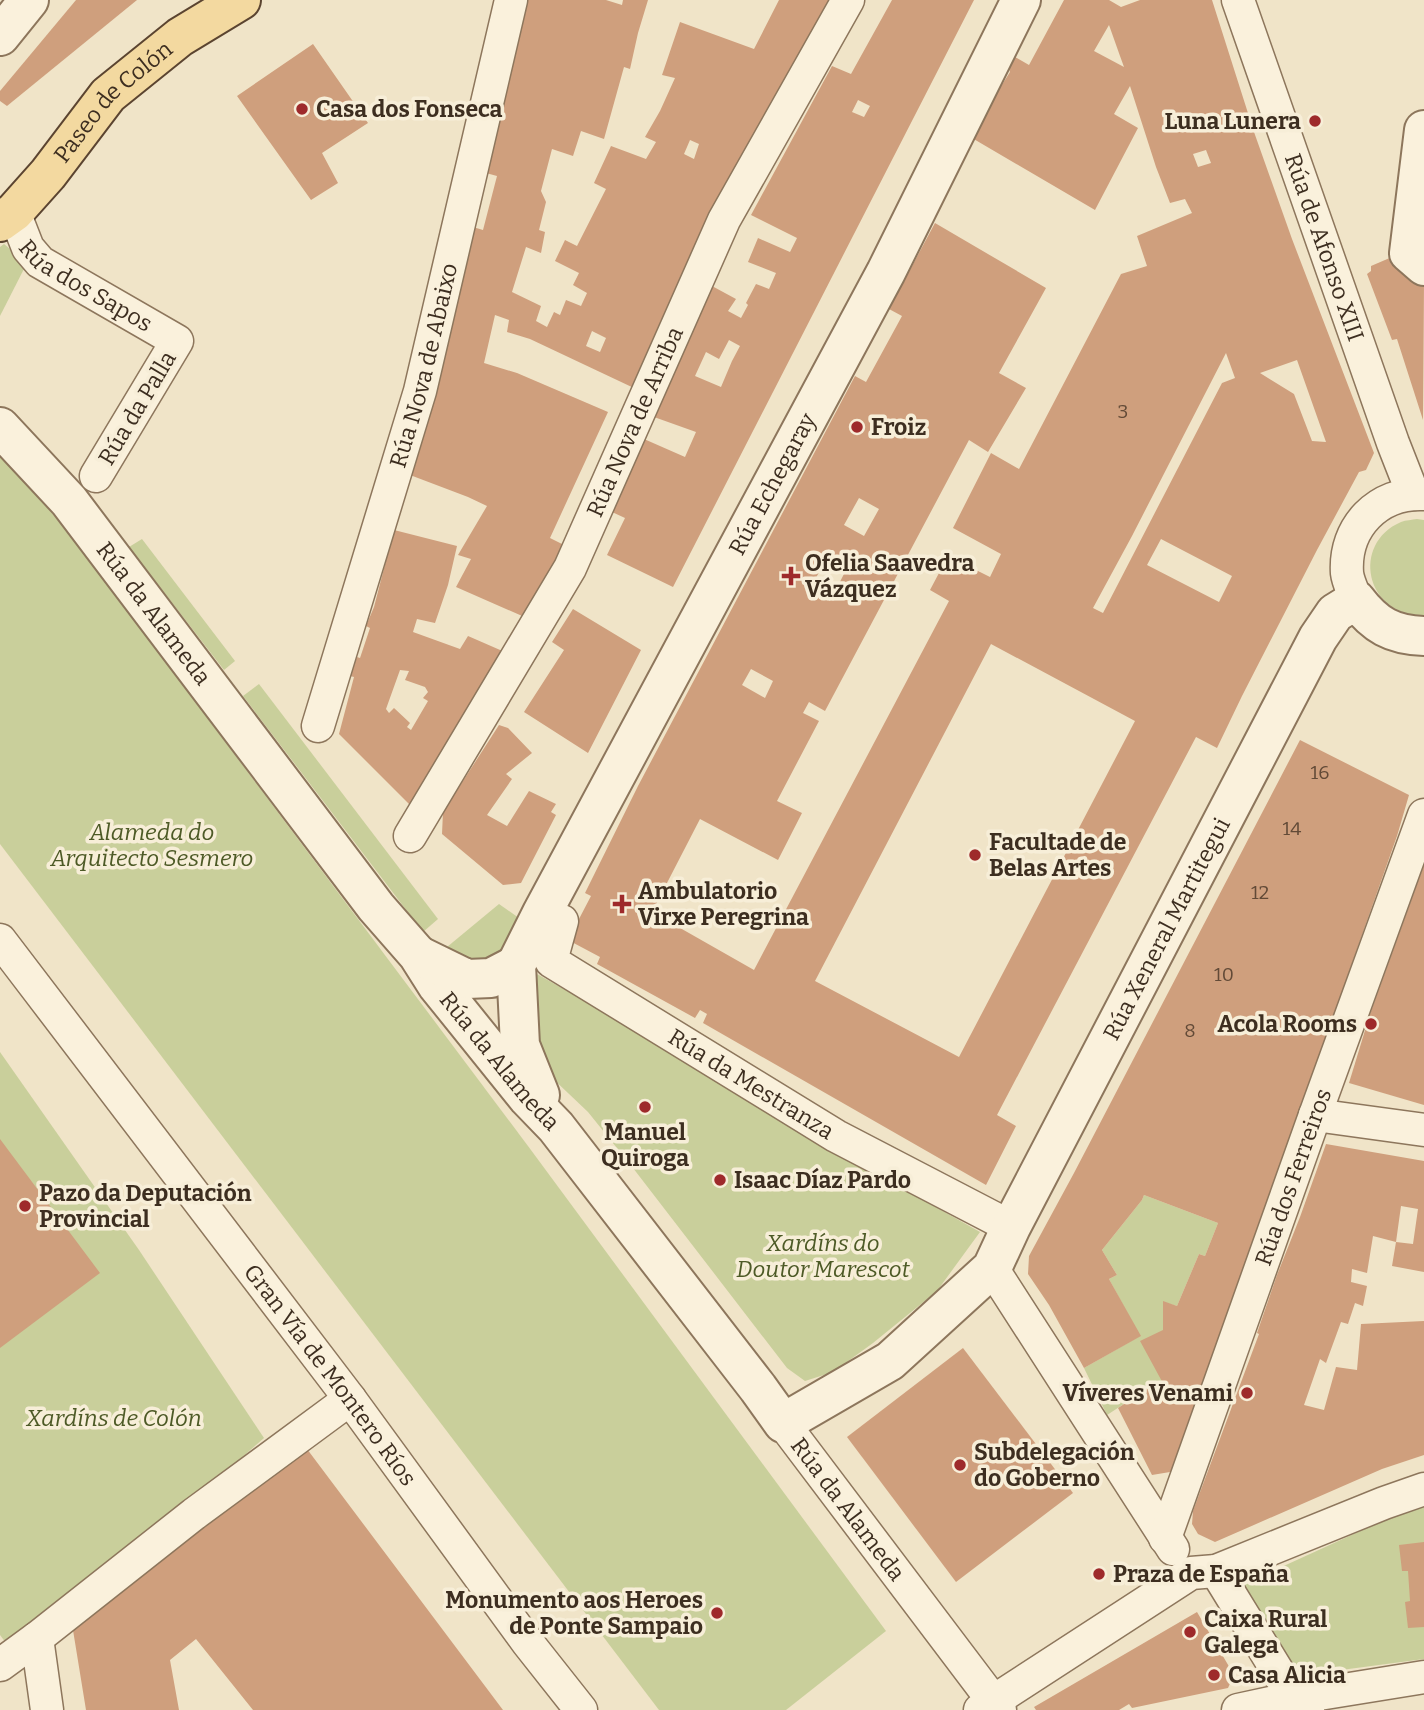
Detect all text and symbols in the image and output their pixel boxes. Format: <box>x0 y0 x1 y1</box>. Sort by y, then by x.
street label: Paseo de Colón <box>48 35 178 168</box>
place label: Casa dos Fonseca <box>316 95 503 123</box>
marker: Casa dos Fonseca <box>294 101 310 117</box>
place label: Luna Lunera <box>1165 107 1301 135</box>
marker: Luna Lunera <box>1307 113 1323 129</box>
street label: Rúa de Afonso XIII <box>1279 150 1370 345</box>
street label: Rúa dos Sapos <box>13 234 157 338</box>
street label: Rúa Nova de Abaixo <box>384 260 463 471</box>
street label: Rúa Nova de Arriba <box>580 322 689 521</box>
street label: Rúa da Palla <box>92 346 182 470</box>
house number: 3 <box>1118 400 1128 423</box>
street label: Rúa Echegaray <box>723 407 822 560</box>
place label: Froiz <box>871 413 926 441</box>
marker: Froiz <box>849 419 865 435</box>
street label: Rúa da Alameda <box>91 536 217 691</box>
place label: Ofelia Saavedra Vázquez <box>805 549 974 603</box>
marker: Ofelia Saavedra Vázquez <box>783 568 799 584</box>
house number: 16 <box>1311 761 1329 784</box>
street label: Rúa Xeneral Martitegui <box>1097 813 1236 1045</box>
house number: 14 <box>1283 817 1301 840</box>
park label: Alameda do Arquitecto Sesmero <box>50 818 253 872</box>
place label: Facultade de Belas Artes <box>989 828 1126 882</box>
marker: Facultade de Belas Artes <box>967 847 983 863</box>
place label: Ambulatorio Virxe Peregrina <box>638 877 809 931</box>
house number: 12 <box>1251 881 1269 904</box>
marker: Ambulatorio Virxe Peregrina <box>612 894 632 914</box>
house number: 10 <box>1214 963 1234 986</box>
street label: Rúa da Alameda <box>434 986 566 1136</box>
place label: Acola Rooms <box>1217 1010 1357 1038</box>
marker: Acola Rooms <box>1363 1016 1379 1032</box>
house number: 8 <box>1184 1019 1196 1042</box>
street label: Rúa da Mestranza <box>663 1023 839 1146</box>
street label: Rúa dos Ferreiros <box>1249 1085 1337 1269</box>
marker: Manuel Quiroga <box>637 1099 653 1115</box>
place label: Manuel Quiroga <box>601 1118 689 1172</box>
place label: Isaac Díaz Pardo <box>734 1166 911 1194</box>
marker: Isaac Díaz Pardo <box>712 1172 728 1188</box>
place label: Pazo da Deputación Provincial <box>39 1179 252 1233</box>
marker: Pazo da Deputación Provincial <box>17 1198 33 1214</box>
park label: Xardíns do Doutor Marescot <box>736 1229 910 1283</box>
street label: Gran Vía de Montero Ríos <box>238 1258 422 1491</box>
place label: Víveres Venami <box>1063 1379 1233 1407</box>
marker: Víveres Venami <box>1239 1385 1255 1401</box>
park label: Xardíns de Colón <box>25 1404 202 1432</box>
street label: Rúa da Alameda <box>785 1432 911 1587</box>
place label: Subdelegación do Goberno <box>974 1438 1135 1492</box>
marker: Subdelegación do Goberno <box>952 1457 968 1473</box>
place label: Praza de España <box>1113 1560 1289 1588</box>
marker: Praza de España <box>1091 1566 1107 1582</box>
place label: Monumento aos Heroes de Ponte Sampaio <box>445 1586 703 1640</box>
marker: Monumento aos Heroes de Ponte Sampaio <box>709 1605 725 1621</box>
place label: Caixa Rural Galega <box>1204 1605 1328 1659</box>
marker: Caixa Rural Galega <box>1182 1624 1198 1640</box>
place label: Casa Alicia <box>1228 1661 1346 1689</box>
marker: Casa Alicia <box>1206 1667 1222 1683</box>

